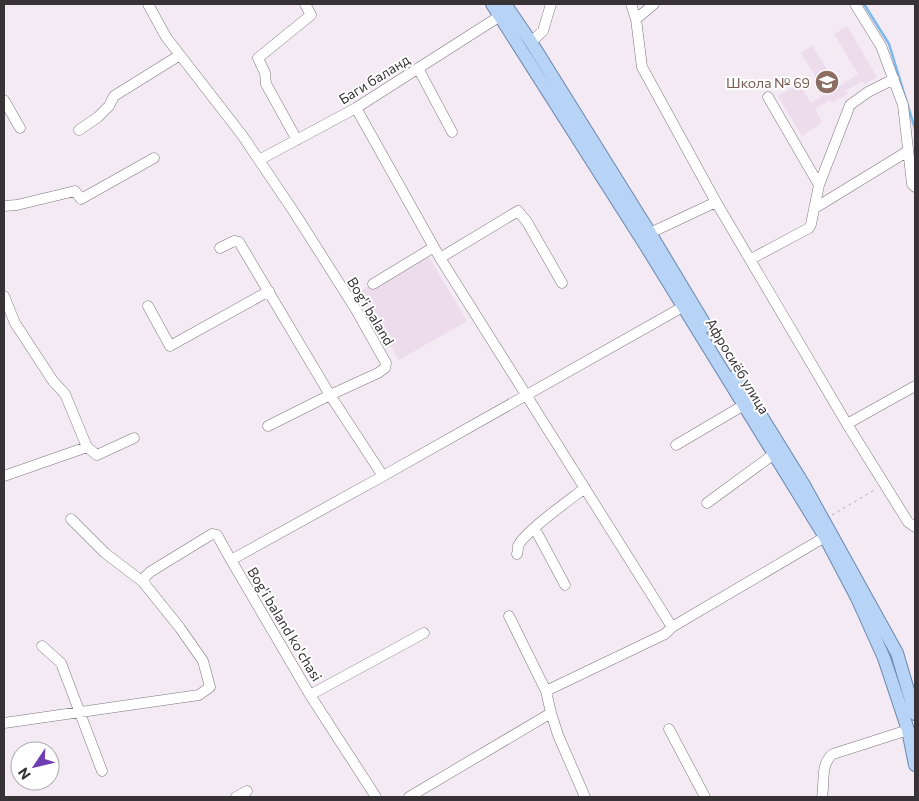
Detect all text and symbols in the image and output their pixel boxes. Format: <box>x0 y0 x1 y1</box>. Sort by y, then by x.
street label: Баги баланд <box>336 51 412 107</box>
school or university icon: Школа № 69 <box>814 69 840 95</box>
place label: Школа № 69 <box>726 74 810 91</box>
street label: Bog'i baland <box>344 274 398 348</box>
street label: Афросиёб улица <box>703 315 773 417</box>
street label: Bog'i baland ko'chasi <box>244 564 326 684</box>
north arrow <box>10 741 60 791</box>
text: N <box>14 765 34 783</box>

